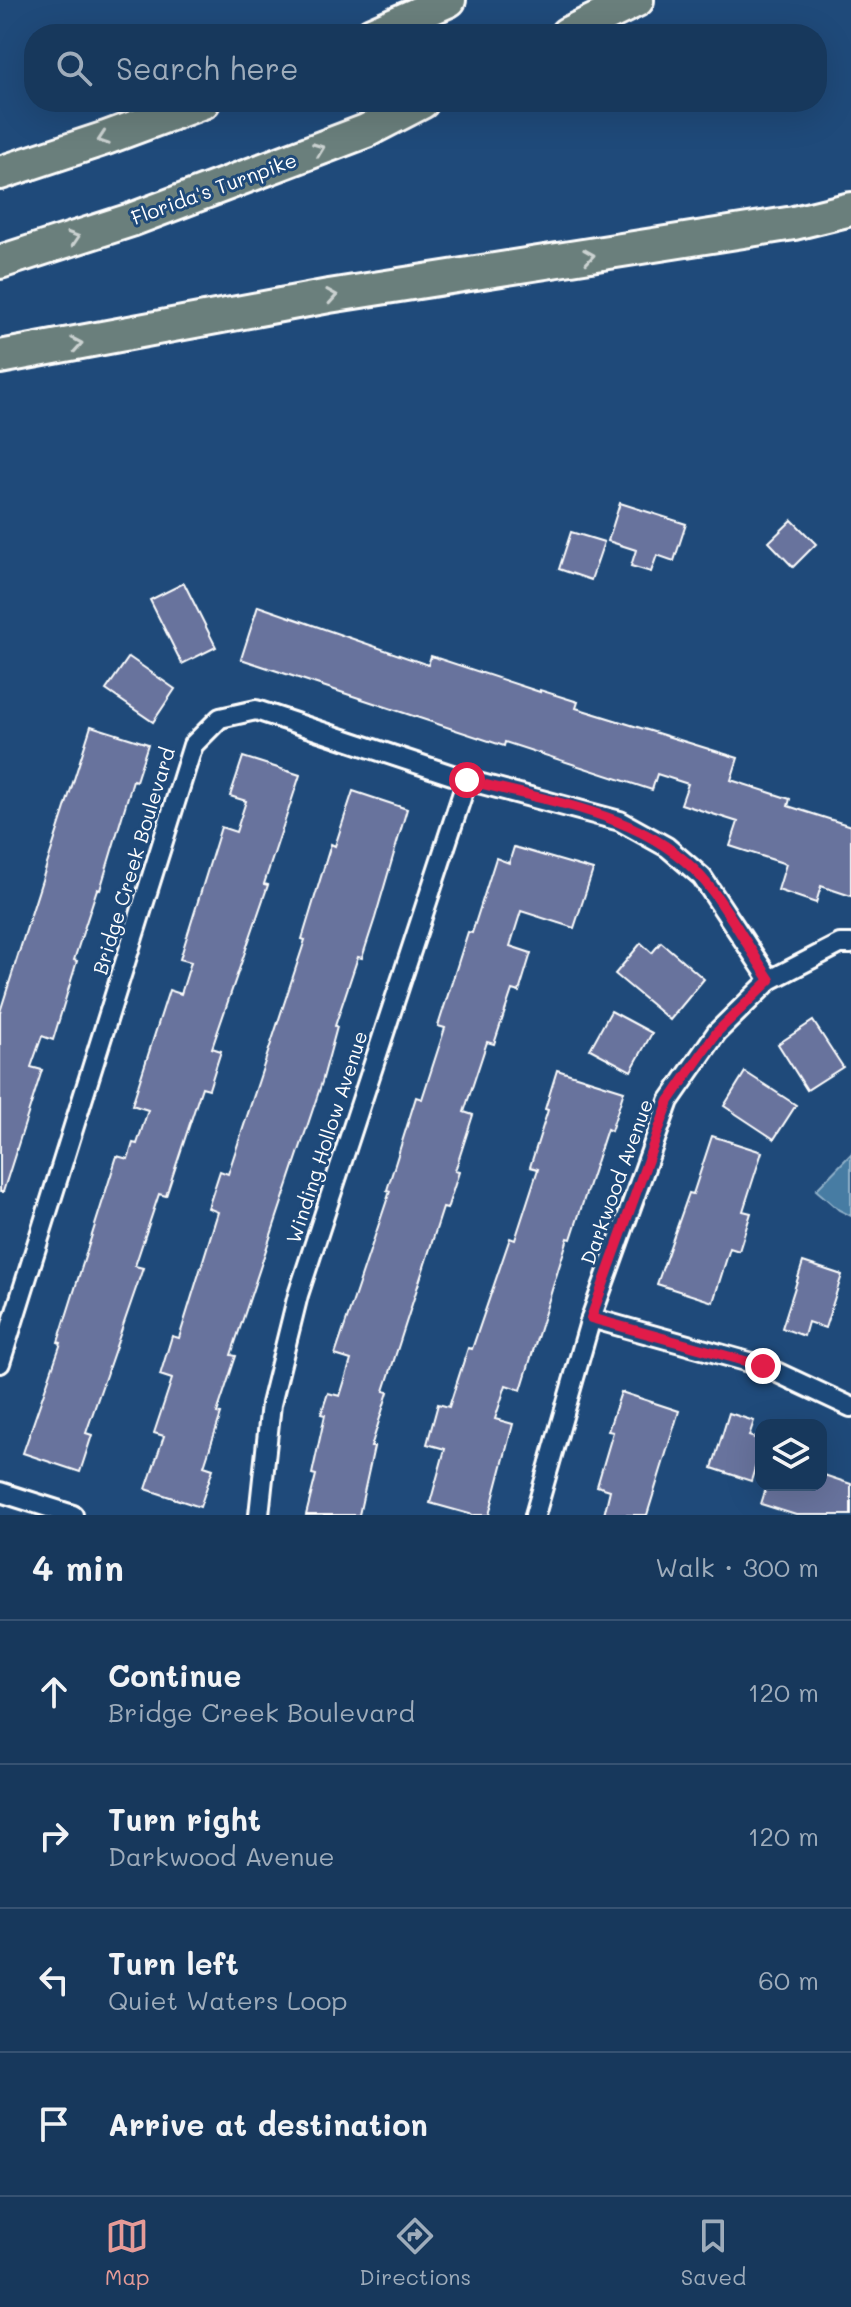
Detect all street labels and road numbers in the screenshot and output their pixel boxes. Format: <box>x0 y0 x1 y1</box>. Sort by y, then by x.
street label: Florida's Turnpike <box>127 146 300 230</box>
street label: Bridge Creek Boulevard <box>86 744 180 977</box>
street label: Winding Hollow Avenue <box>279 1027 373 1246</box>
street label: Darkwood Avenue <box>574 1095 658 1268</box>

